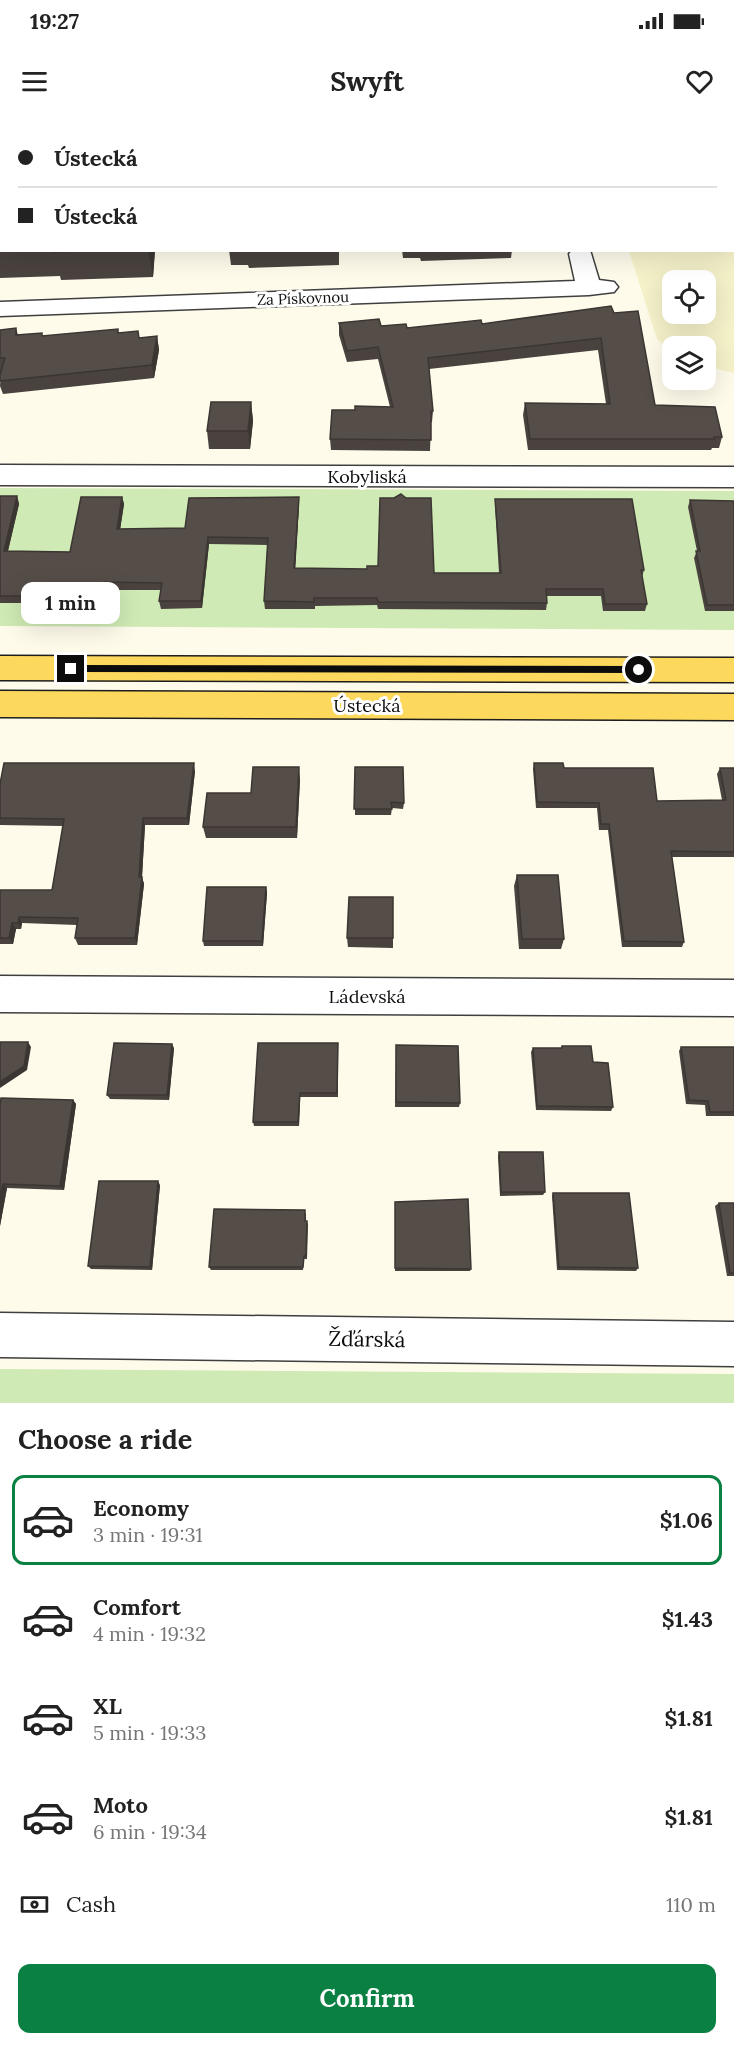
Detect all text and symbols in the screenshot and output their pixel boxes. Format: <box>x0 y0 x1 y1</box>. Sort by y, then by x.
text: 19:27 <box>30 7 79 35</box>
text: Swyft <box>330 64 404 98</box>
icon: menu <box>18 65 51 98</box>
icon: heart <box>683 65 716 98</box>
text: Ústecká <box>54 144 138 172</box>
text: Ústecká <box>54 202 138 230</box>
map controls <box>662 270 716 390</box>
button: locate <box>662 270 716 324</box>
street label: Za Pískovnou <box>257 287 349 309</box>
button: layers <box>662 336 716 390</box>
street label: Kobyliská <box>327 465 407 488</box>
callout: 1 min <box>22 582 121 624</box>
text: 1 min <box>45 590 96 615</box>
route end <box>57 655 84 682</box>
route start <box>625 656 652 683</box>
street label: Ústecká <box>334 694 400 717</box>
street label: Ládevská <box>329 985 405 1008</box>
street label: Žďárská <box>328 1325 406 1353</box>
text: Choose a ride <box>18 1422 192 1456</box>
icon: car <box>21 1493 75 1547</box>
text: Economy <box>93 1494 189 1522</box>
text: $1.06 <box>660 1506 713 1534</box>
text: 3 min · 19:31 <box>93 1522 203 1547</box>
icon: car <box>21 1592 75 1646</box>
text: Comfort <box>93 1593 181 1621</box>
text: $1.43 <box>662 1605 713 1633</box>
text: 4 min · 19:32 <box>93 1621 206 1646</box>
icon: car <box>21 1691 75 1745</box>
text: XL <box>93 1692 122 1720</box>
text: $1.81 <box>664 1704 713 1732</box>
text: 5 min · 19:33 <box>93 1720 206 1745</box>
icon: car <box>21 1790 75 1844</box>
text: Moto <box>93 1791 148 1819</box>
text: $1.81 <box>664 1803 713 1831</box>
text: 6 min · 19:34 <box>93 1819 207 1844</box>
icon: cash <box>18 1888 51 1921</box>
text: Cash <box>66 1890 116 1918</box>
text: 110 m <box>666 1892 716 1917</box>
button: Confirm <box>18 1964 716 2033</box>

